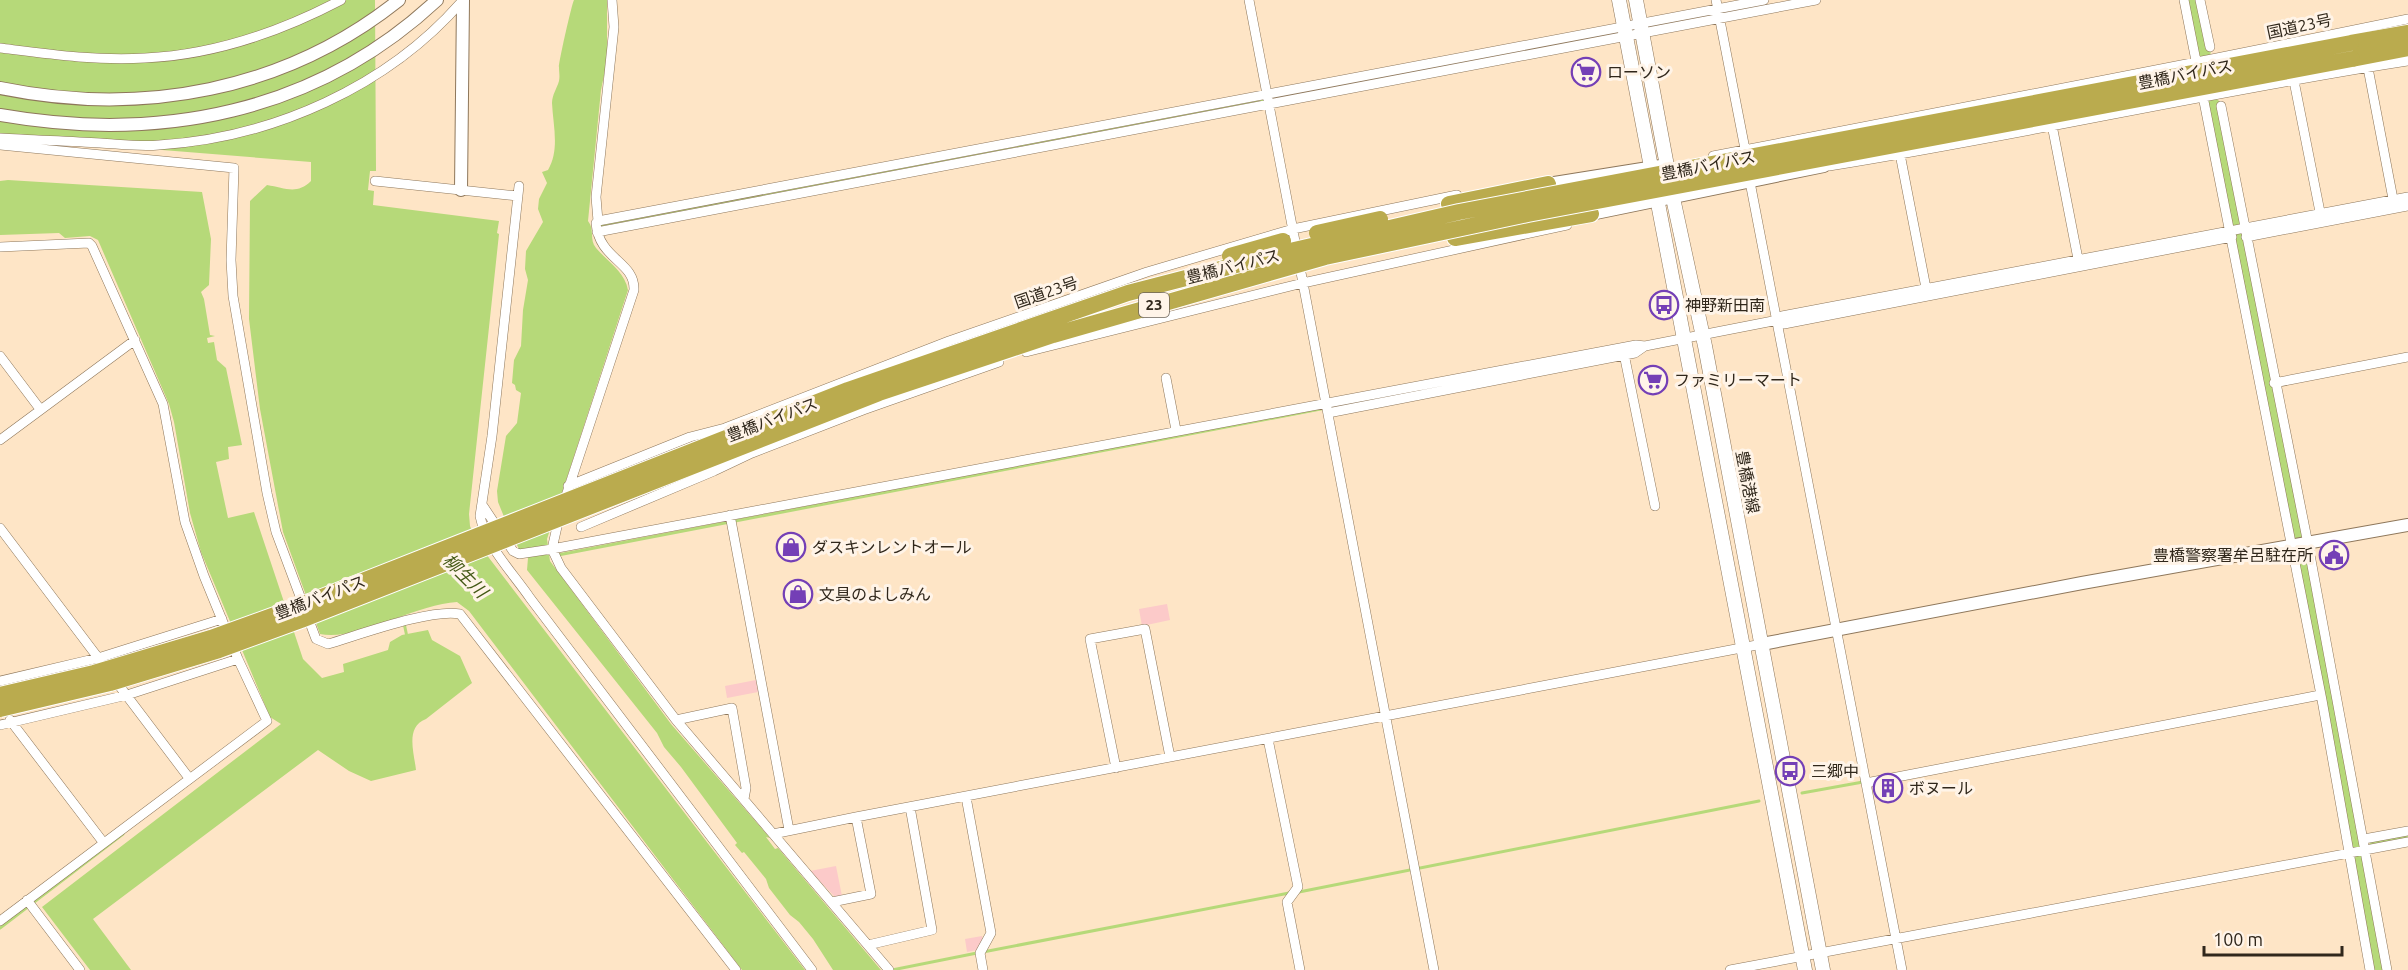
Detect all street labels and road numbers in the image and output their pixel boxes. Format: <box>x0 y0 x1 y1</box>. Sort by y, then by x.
street label: 国道23号 <box>2265 10 2333 42</box>
street label: 豊橋バイパス <box>2136 56 2234 92</box>
street label: 豊橋バイパス <box>1659 147 1757 183</box>
street label: 豊橋バイパス <box>1184 246 1282 286</box>
street label: 国道23号 <box>1012 273 1080 311</box>
road number: 23 <box>1139 293 1169 317</box>
street label: 豊橋バイパス <box>724 393 820 445</box>
street label: 豊橋港線 <box>1733 449 1763 515</box>
street label: 豊橋バイパス <box>272 571 368 623</box>

